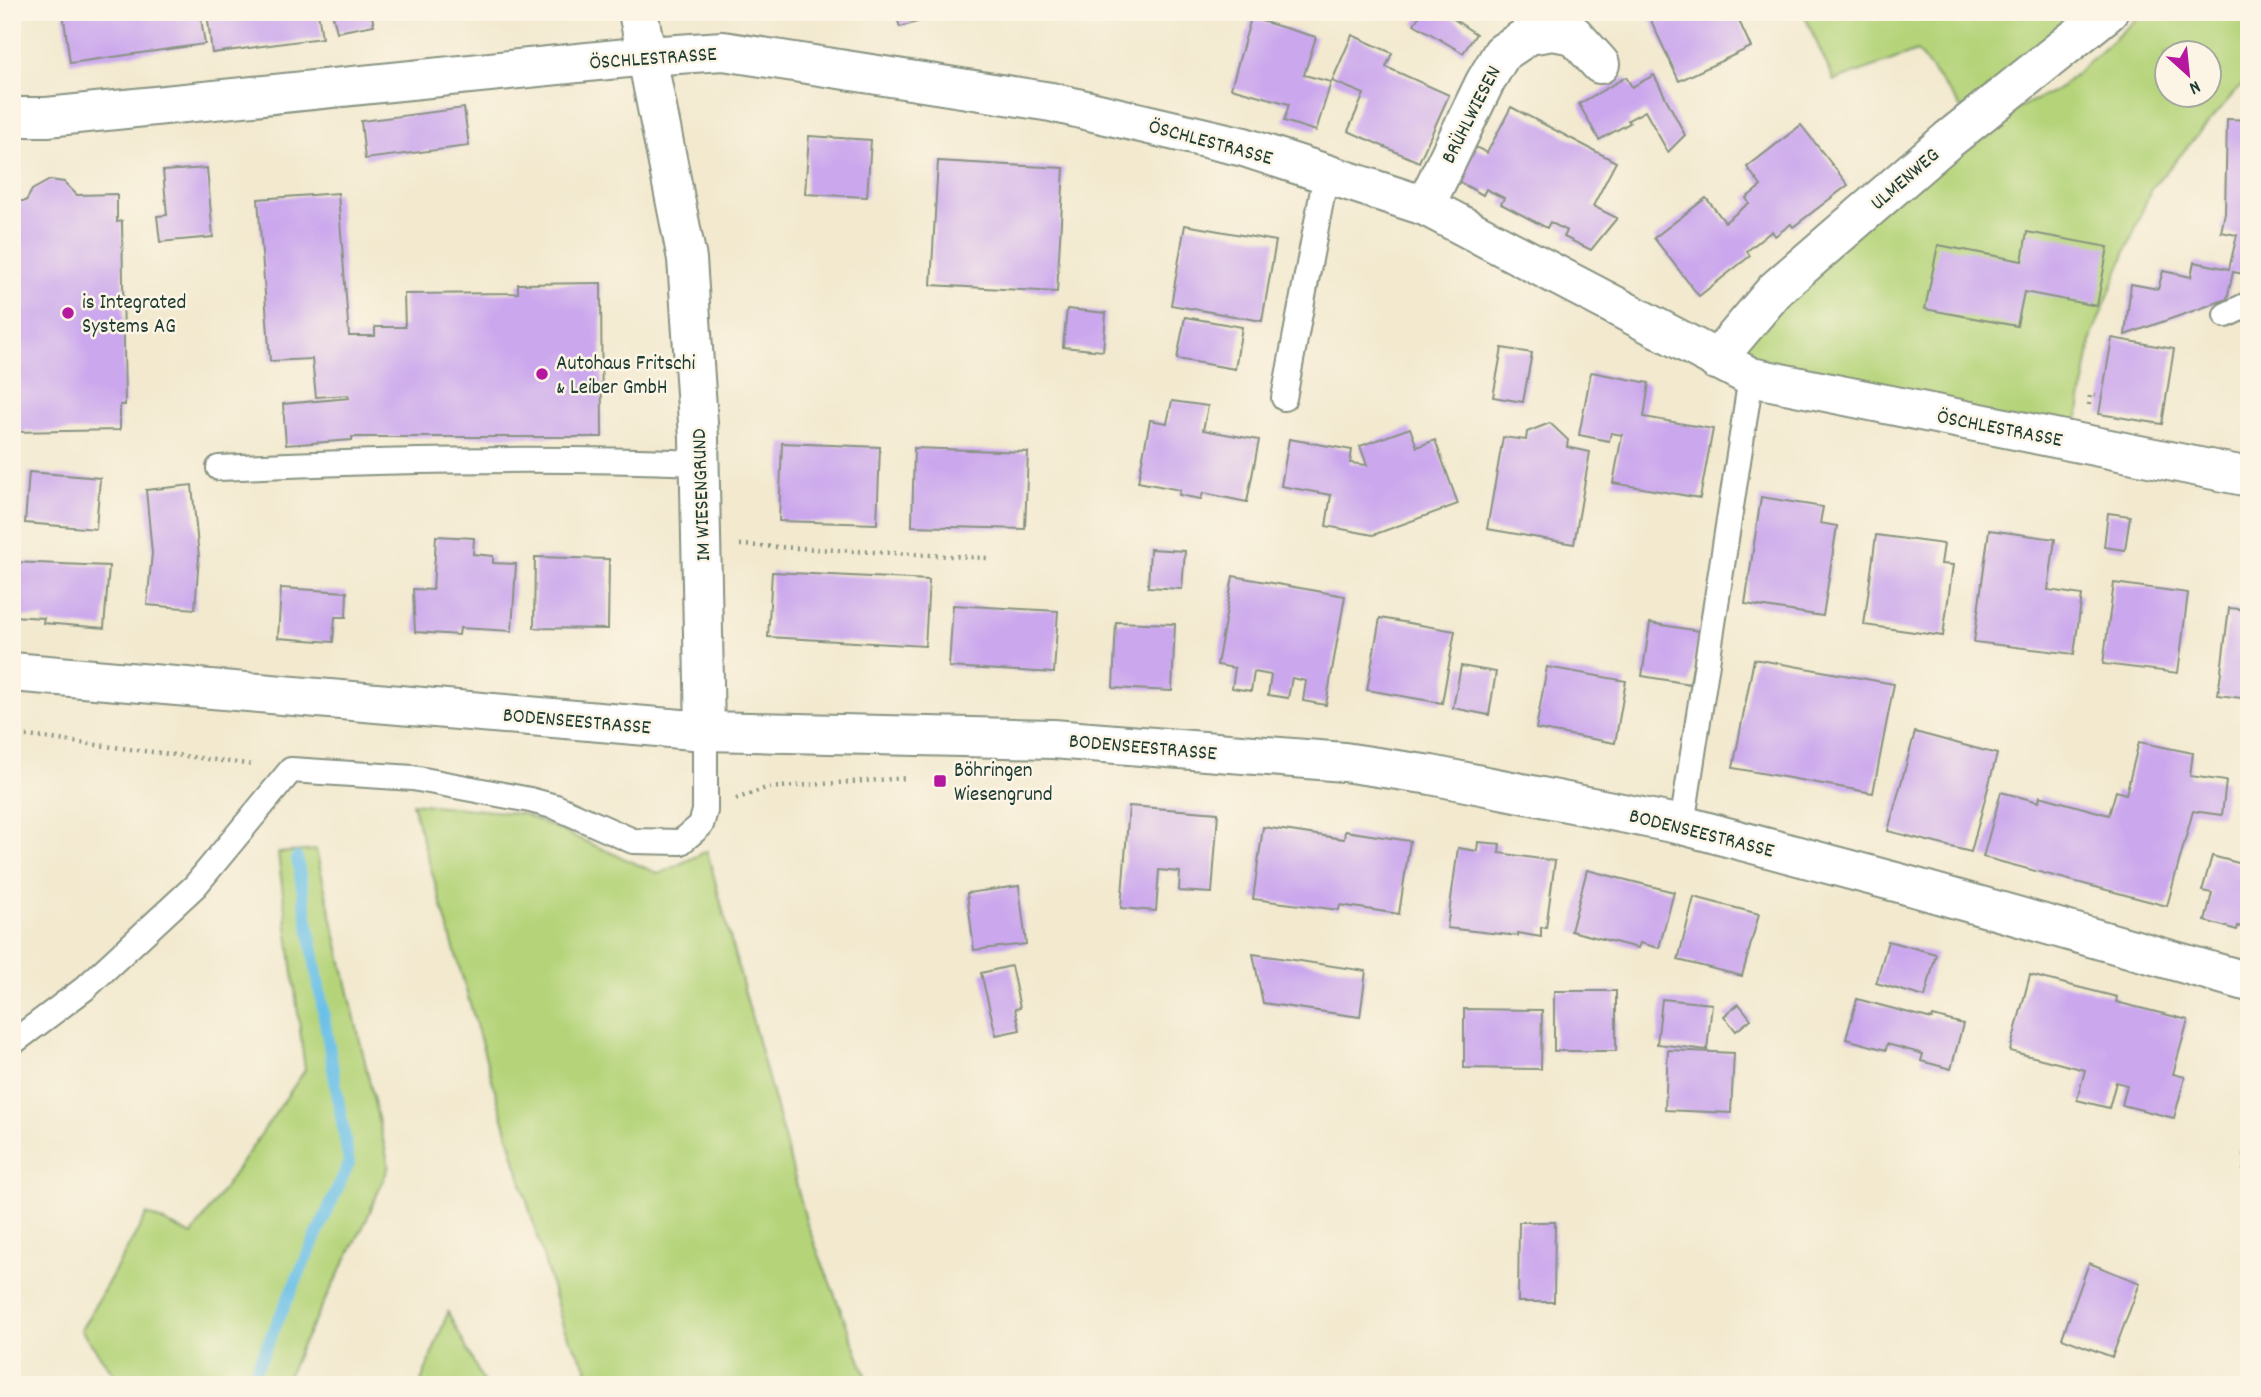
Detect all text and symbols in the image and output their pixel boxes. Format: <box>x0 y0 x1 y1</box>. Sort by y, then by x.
north arrow <box>2152 38 2222 108</box>
street label: ÖSCHLESTRASSE <box>589 41 718 79</box>
street label: BRÜHLWIESEN <box>1435 61 1510 170</box>
text: N <box>2184 72 2204 100</box>
street label: ÖSCHLESTRASSE <box>1145 113 1276 175</box>
street label: ULMENWEG <box>1865 142 1947 219</box>
place label: is Integrated Systems AG <box>82 289 186 343</box>
marker: is Integrated Systems AG <box>60 305 76 321</box>
place label: Autohaus Fritschi & Leiber GmbH <box>556 350 695 404</box>
marker: Autohaus Fritschi & Leiber GmbH <box>534 366 550 382</box>
street label: ÖSCHLESTRASSE <box>1934 403 2065 457</box>
street label: IM WIESENGRUND <box>686 428 720 562</box>
street label: BODENSEESTRASSE <box>501 702 652 744</box>
street label: BODENSEESTRASSE <box>1067 728 1218 770</box>
place label: Böhringen Wiesengrund <box>954 757 1053 811</box>
marker: Böhringen Wiesengrund <box>932 773 948 789</box>
street label: BODENSEESTRASSE <box>1626 802 1777 868</box>

